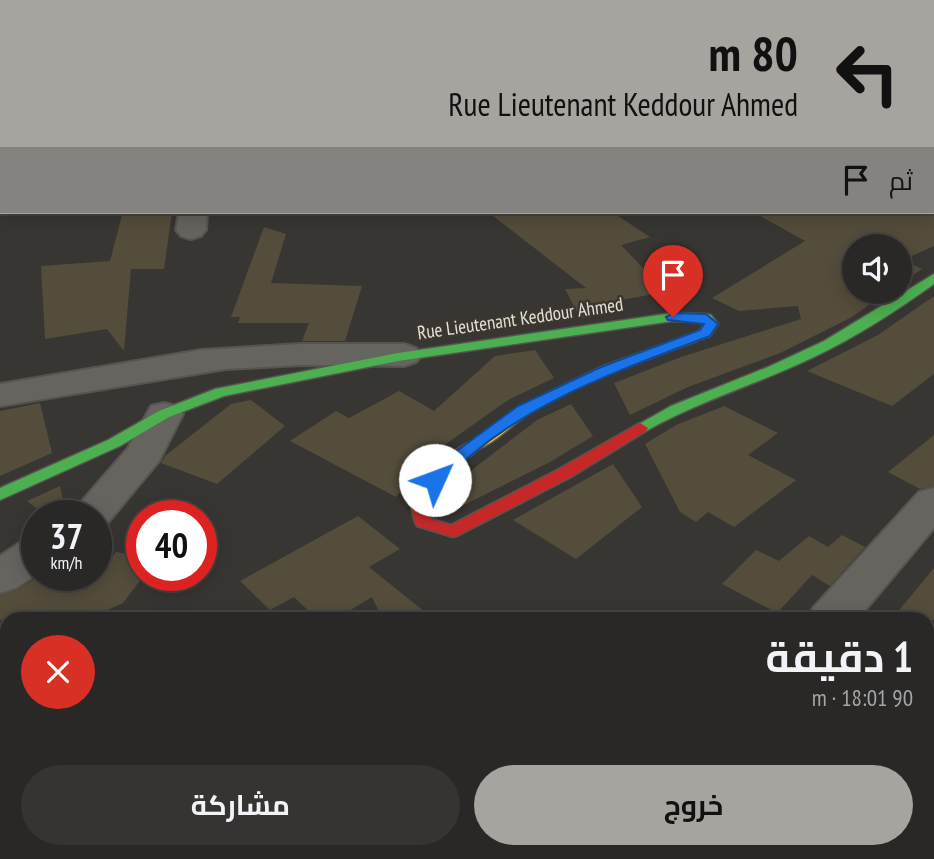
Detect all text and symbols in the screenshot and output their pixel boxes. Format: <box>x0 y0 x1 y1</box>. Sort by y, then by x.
text: 80 m <box>709 21 798 85</box>
icon: left <box>822 28 913 119</box>
text: Rue Lieutenant Keddour Ahmed <box>448 83 798 125</box>
icon: arrive <box>837 161 875 199</box>
text: ثم <box>889 164 913 197</box>
map controls <box>842 234 912 304</box>
button: sound <box>842 234 912 304</box>
pin <box>643 245 703 317</box>
icon: arrive <box>654 256 692 294</box>
street label: Rue Lieutenant Keddour Ahmed <box>415 292 625 344</box>
position arrow <box>398 443 472 517</box>
speed limit sign: 40 <box>126 500 217 591</box>
text: 37 <box>50 513 83 559</box>
text: km/h <box>51 551 82 574</box>
text: 1 دقيقة <box>766 629 913 684</box>
button: close <box>21 635 95 709</box>
text: 90 m · 18:01 <box>812 683 913 712</box>
button: مشاركة <box>21 765 460 845</box>
button: خروج <box>474 765 913 845</box>

